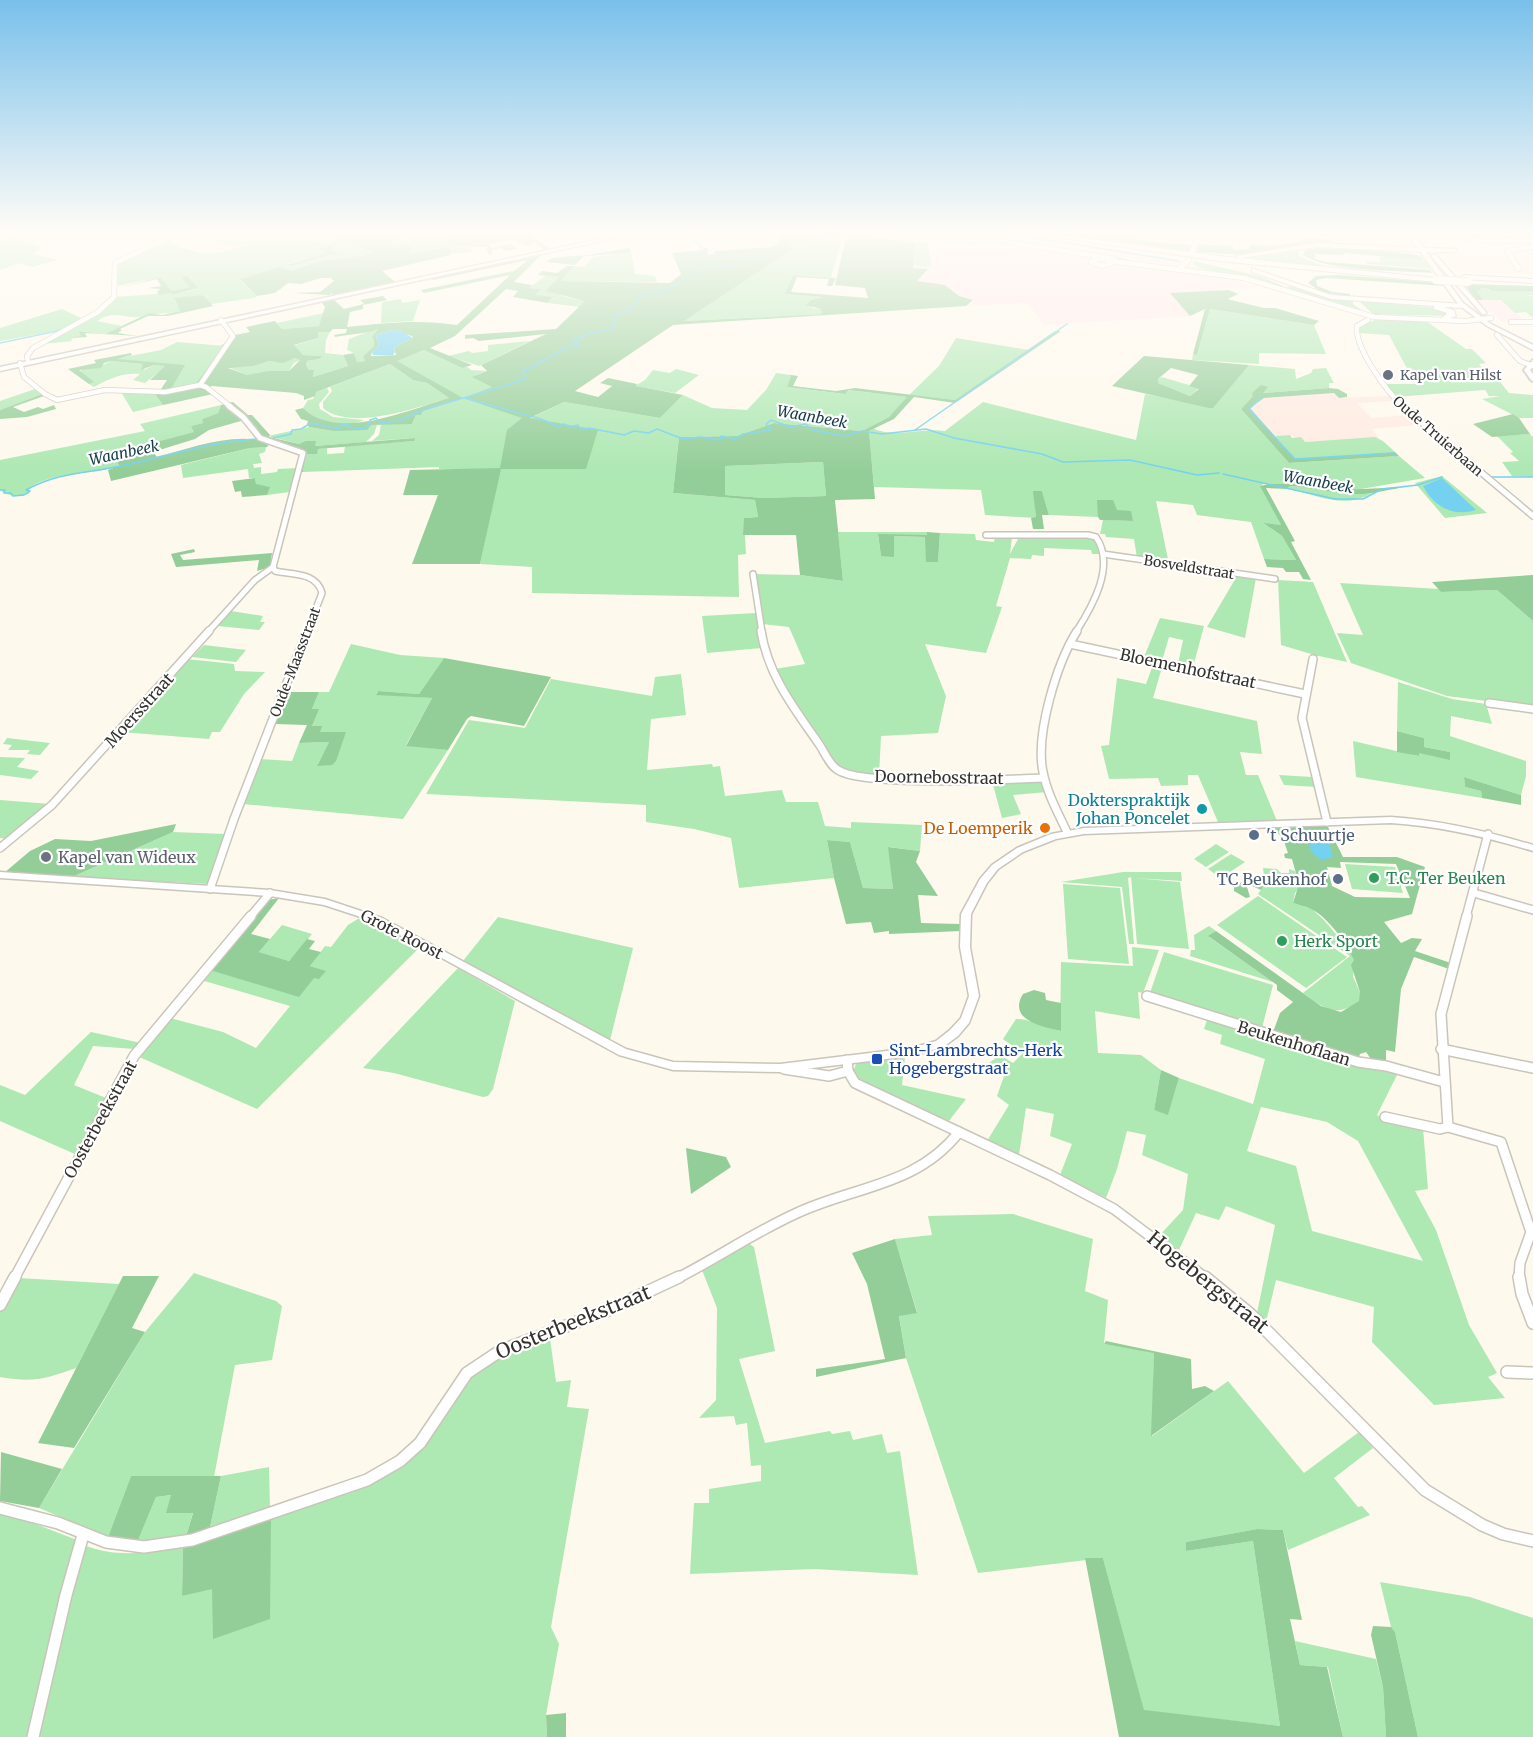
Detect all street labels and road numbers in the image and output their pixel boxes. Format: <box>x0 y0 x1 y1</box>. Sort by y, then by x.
street label: Oude Truierbaan <box>1389 392 1487 480</box>
street label: Bosveldstraat <box>1142 551 1236 583</box>
street label: Oude-Maasstraat <box>266 604 324 720</box>
street label: Bloemenhofstraat <box>1118 644 1259 692</box>
street label: Moersstraat <box>100 668 178 751</box>
street label: Doornebosstraat <box>874 766 1005 788</box>
street label: Grote Roost <box>358 905 447 964</box>
street label: Beukenhoflaan <box>1235 1016 1353 1070</box>
street label: Oosterbeekstraat <box>59 1056 141 1182</box>
street label: Hogebergstraat <box>1143 1225 1274 1338</box>
street label: Oosterbeekstraat <box>492 1279 654 1364</box>

